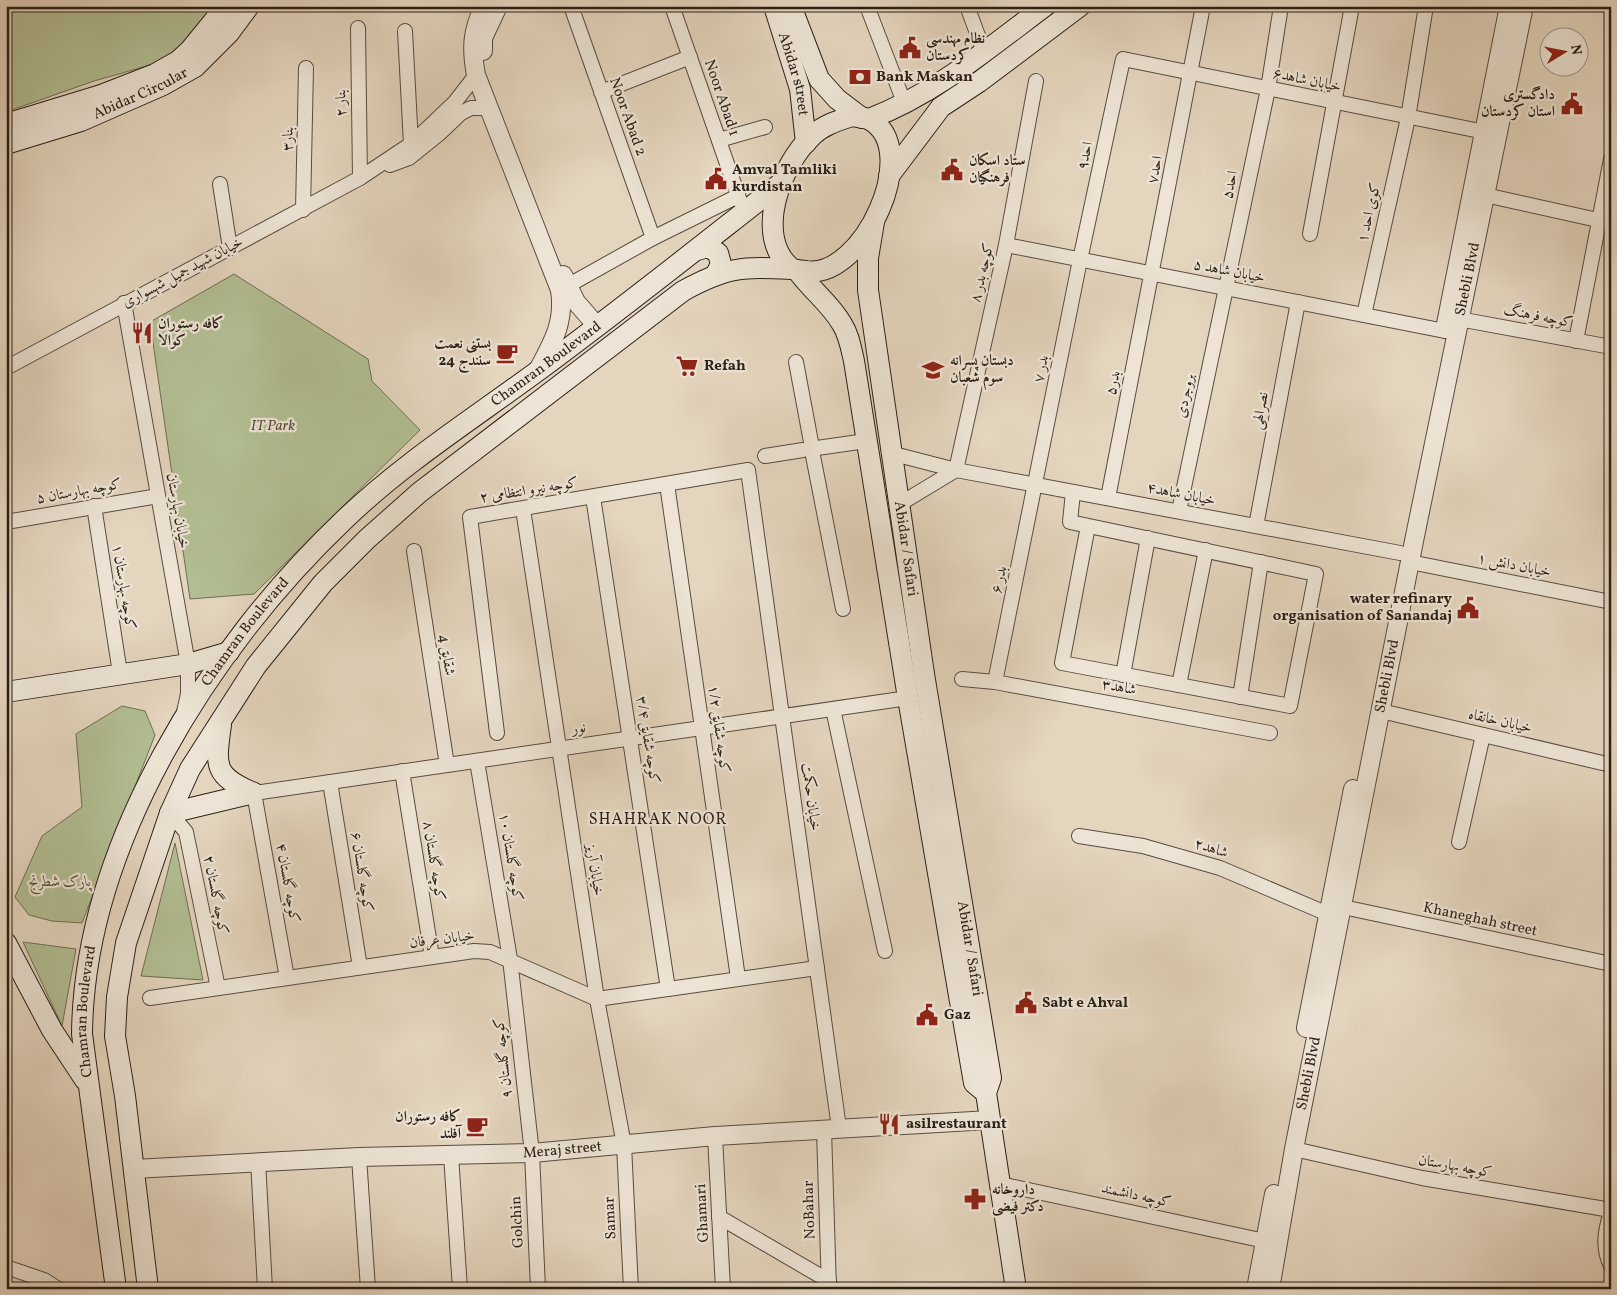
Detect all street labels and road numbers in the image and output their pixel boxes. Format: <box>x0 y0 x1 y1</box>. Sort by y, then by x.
street label: Abidar street <box>772 30 813 117</box>
street label: Noor Abad 1 <box>698 57 744 139</box>
street label: Abidar Circular <box>90 62 192 125</box>
street label: خیابان شاهد۶ <box>1271 64 1343 98</box>
street label: Noor Abad 2 <box>603 75 651 159</box>
street label: بنار ۲ <box>331 89 353 117</box>
street label: بنار۳ <box>278 127 300 151</box>
street label: احد۹ <box>1073 140 1099 172</box>
street label: احد۷ <box>1143 154 1169 186</box>
street label: احد۵ <box>1218 169 1244 201</box>
street label: کوی احد ۱ <box>1353 181 1387 245</box>
street label: خیابان شهید جمیل شهسواری <box>119 232 247 314</box>
street label: کوچه بدر ۸ <box>966 241 1000 305</box>
street label: Shebli Blvd <box>1450 241 1486 318</box>
street label: خیابان شاهد ۵ <box>1191 255 1267 289</box>
street label: کوچه فرهنگ <box>1502 299 1574 334</box>
street label: Chamran Boulevard <box>487 316 606 412</box>
street label: بدر ۷ <box>1029 353 1055 385</box>
street label: بدر۵ <box>1101 369 1127 397</box>
street label: بروجردی <box>1171 372 1201 420</box>
street label: نصرالهی <box>1247 390 1275 431</box>
street label: خیابان بهارستان <box>160 472 194 550</box>
street label: کوچه نیرو انتظامی ۲ <box>478 473 580 509</box>
street label: کوچه بهارستان ۵ <box>35 474 123 510</box>
street label: خیابان شاهد۴ <box>1145 478 1217 512</box>
street label: Abidar / Safari <box>888 500 923 598</box>
street label: کوچه بهارستان ۱ <box>106 543 140 631</box>
street label: خیابان دانش ۱ <box>1476 549 1552 583</box>
street label: بدر ۶ <box>987 564 1013 596</box>
street label: Chamran Boulevard <box>197 573 294 691</box>
street label: شقایق 4 <box>432 633 460 677</box>
street label: Shebli Blvd <box>1370 638 1405 715</box>
street label: شاهد۳ <box>1100 675 1138 701</box>
street label: کوچه شقایق ۱/۲ <box>701 684 735 774</box>
street label: کوچه شقایق ۳/۴ <box>630 695 664 785</box>
street label: خیابان خانقاه <box>1466 704 1534 740</box>
street label: نور <box>569 718 588 741</box>
street label: خیابان حکمت <box>795 761 825 833</box>
street label: کوچه گلستان ۱۰ <box>493 811 527 903</box>
street label: کوچه گلستان ۸ <box>416 820 450 902</box>
street label: کوچه گلستان ۶ <box>344 831 378 913</box>
street label: شاهد۲ <box>1191 834 1231 864</box>
street label: خیابان آریز <box>579 841 608 898</box>
street label: کوچه گلستان ۴ <box>270 842 304 924</box>
street label: کوچه گلستان ۲ <box>197 853 233 937</box>
street label: Khaneghah street <box>1421 898 1539 942</box>
street label: Abidar / Safari <box>951 899 988 998</box>
street label: خیابان عرفان <box>408 926 476 954</box>
street label: Chamran Boulevard <box>71 944 102 1079</box>
street label: کوچه گلستان ۹ <box>489 1017 519 1099</box>
street label: Shebli Blvd <box>1291 1035 1326 1112</box>
street label: Meraj street <box>523 1136 603 1164</box>
street label: کوچه بهارستان <box>1417 1150 1493 1184</box>
street label: کوچه دانشمند <box>1099 1178 1173 1214</box>
street label: NoBahar <box>798 1180 822 1240</box>
street label: Ghamari <box>691 1183 715 1243</box>
street label: Golchin <box>506 1195 530 1249</box>
street label: Samar <box>599 1196 623 1240</box>

